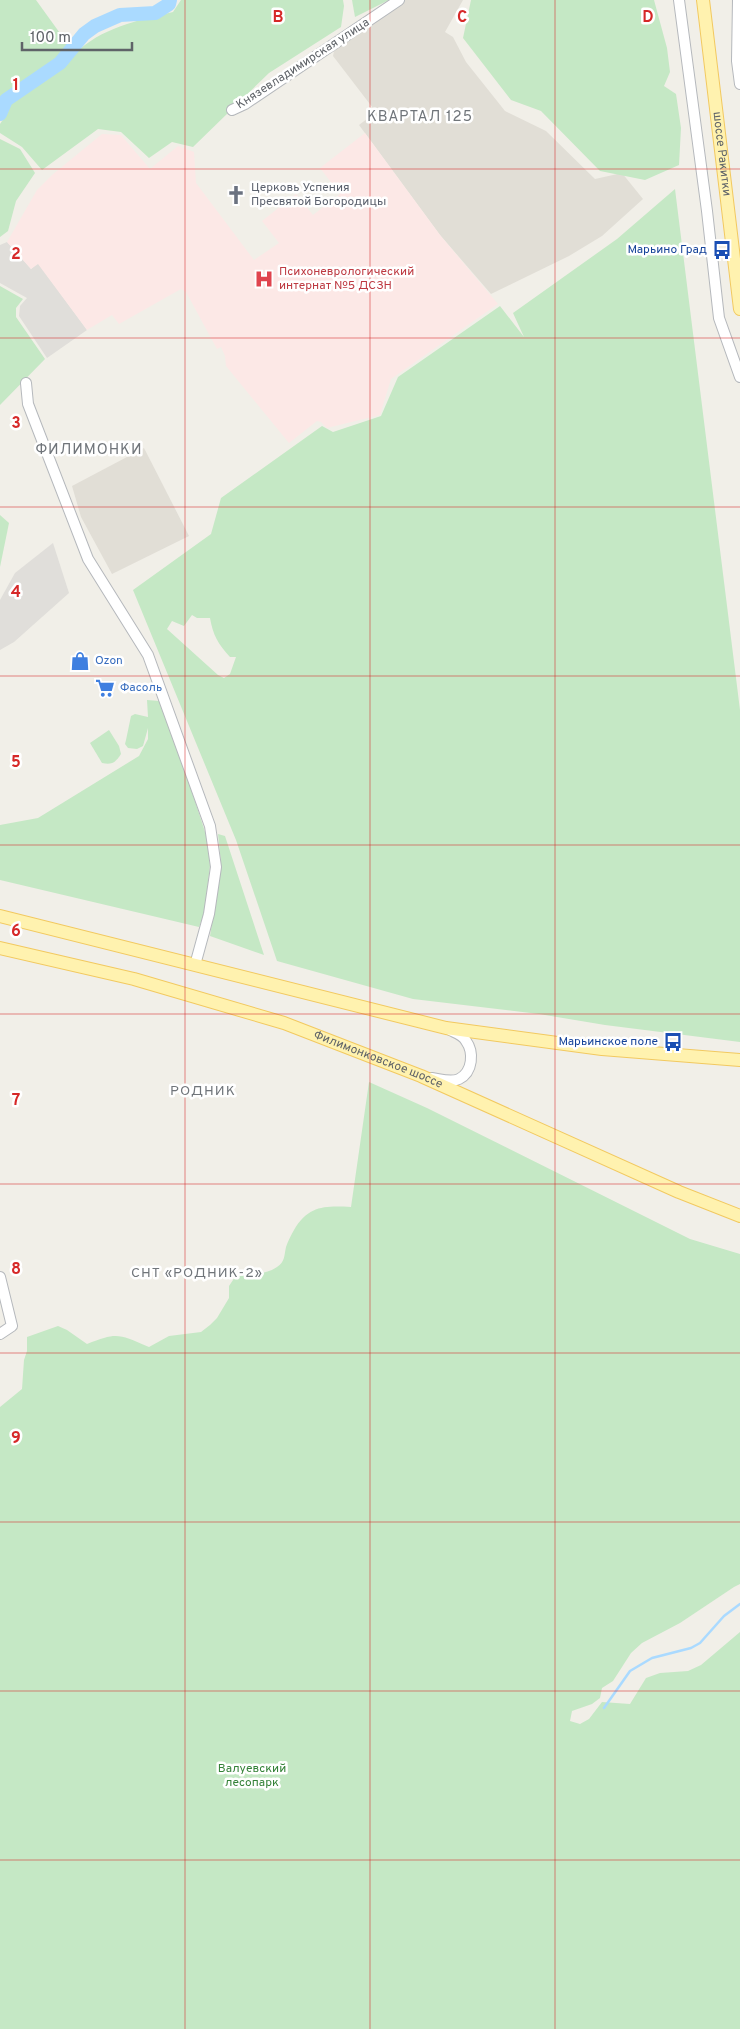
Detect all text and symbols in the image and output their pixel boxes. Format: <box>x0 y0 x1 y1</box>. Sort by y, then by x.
text: B <box>272 8 284 28</box>
text: C <box>457 8 467 28</box>
text: D <box>642 8 654 28</box>
street label: Князевладимирская улица <box>233 15 373 113</box>
scale bar <box>22 20 132 52</box>
text: 100 m <box>30 29 71 48</box>
text: 1 <box>13 76 19 96</box>
district label: КВАРТАЛ 125 <box>367 108 473 127</box>
street label: шоссе Ракитки <box>708 111 734 197</box>
place label: Церковь Успения Пресвятой Богородицы <box>251 180 386 210</box>
church icon: Церковь Успения Пресвятой Богородицы <box>225 184 247 206</box>
bus stop icon: Марьино Град <box>711 239 733 261</box>
place label: Марьино Град <box>627 242 707 258</box>
text: 2 <box>11 245 21 265</box>
place label: Психоневрологический интернат №5 ДСЗН <box>279 264 414 294</box>
hospital icon: Психоневрологический интернат №5 ДСЗН <box>253 268 275 290</box>
text: 3 <box>11 414 21 434</box>
district label: ФИЛИМОНКИ <box>35 441 143 460</box>
text: 4 <box>11 583 21 603</box>
shop icon: Ozon <box>69 650 91 672</box>
place label: Ozon <box>95 653 123 669</box>
supermarket icon: Фасоль <box>94 677 116 699</box>
place label: Фасоль <box>120 680 162 696</box>
text: 5 <box>11 753 21 773</box>
text: 6 <box>11 922 21 942</box>
street label: Филимонковское шоссе <box>311 1027 445 1093</box>
bus stop icon: Марьинское поле <box>662 1031 684 1053</box>
place label: Марьинское поле <box>558 1034 658 1050</box>
district label: РОДНИК <box>170 1083 236 1100</box>
text: 7 <box>12 1091 20 1111</box>
text: 8 <box>11 1260 21 1280</box>
district label: СНТ «РОДНИК-2» <box>131 1265 263 1282</box>
text: 9 <box>11 1429 21 1449</box>
park label: Валуевский лесопарк <box>218 1761 286 1791</box>

